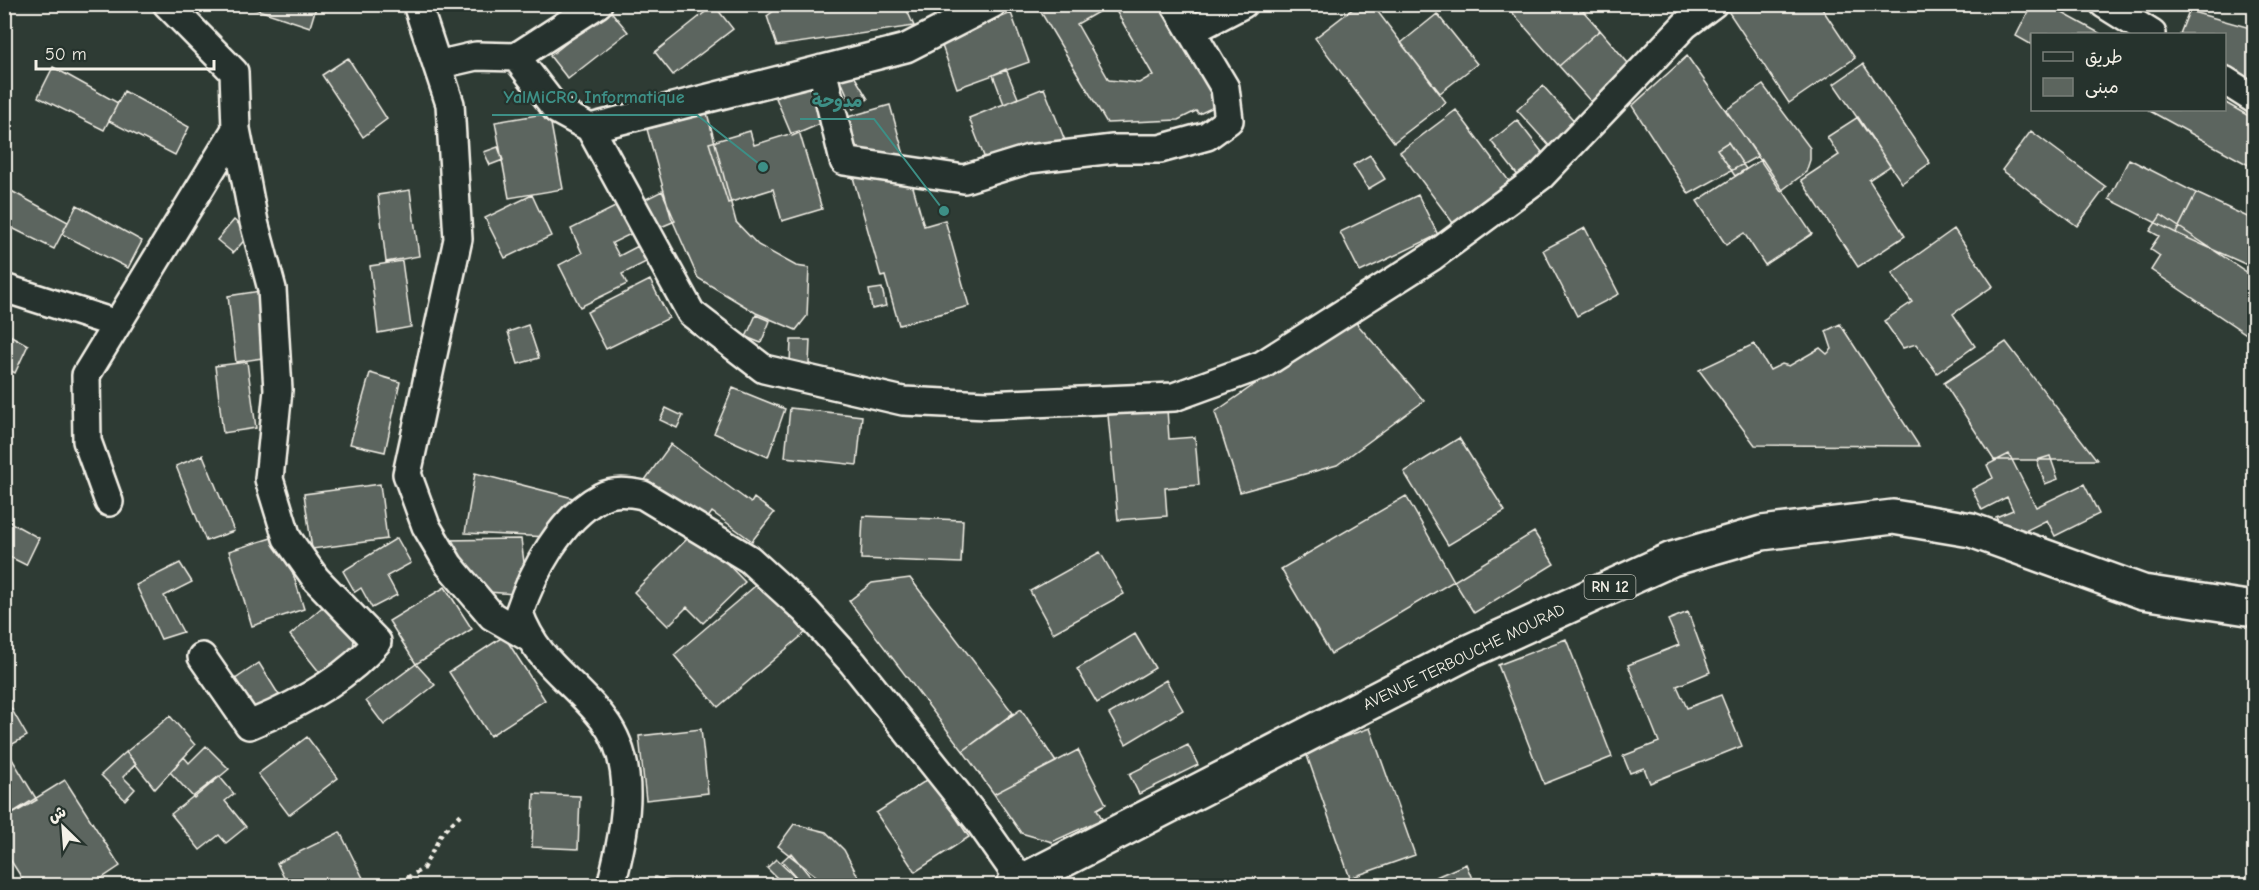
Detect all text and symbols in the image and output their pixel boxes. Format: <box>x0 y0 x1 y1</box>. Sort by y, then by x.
scale bar <box>36 33 214 71</box>
legend <box>2031 33 2226 111</box>
text: 50 m <box>45 44 87 65</box>
text: طريق <box>2085 47 2123 68</box>
text: مبنى <box>2085 77 2119 98</box>
callout: YalMiCRO Informatique <box>492 79 697 115</box>
callout: مدوحة <box>800 83 874 119</box>
text: YalMiCRO Informatique <box>503 87 685 108</box>
text: مدوحة <box>812 91 862 112</box>
road number: RN 12 <box>1584 575 1636 599</box>
street label: AVENUE TERBOUCHE MOURAD <box>1360 600 1568 714</box>
north arrow <box>33 797 93 857</box>
text: ش <box>45 802 69 826</box>

